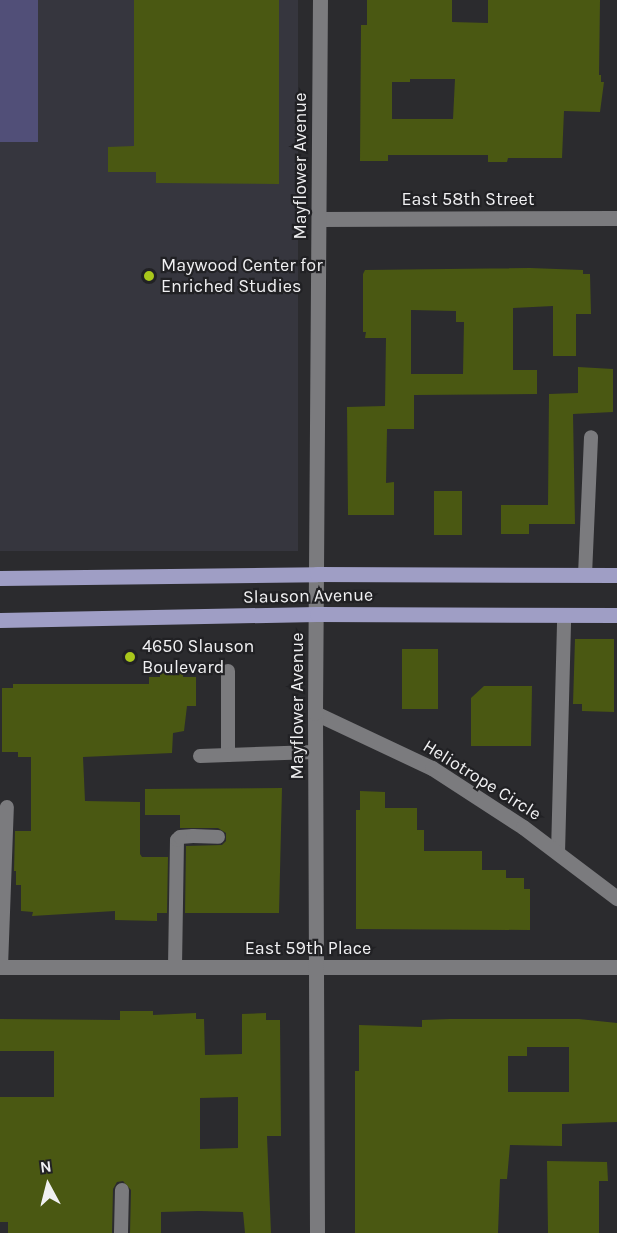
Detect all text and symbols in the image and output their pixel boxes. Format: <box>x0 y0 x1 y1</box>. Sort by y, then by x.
street label: Mayflower Avenue <box>289 93 311 239</box>
street label: East 58th Street <box>401 188 535 210</box>
place label: Maywood Center for Enriched Studies <box>161 255 323 298</box>
marker: Maywood Center for Enriched Studies <box>142 269 156 283</box>
street label: Slauson Avenue <box>243 584 373 608</box>
street label: Mayflower Avenue <box>286 633 308 779</box>
place label: 4650 Slauson Boulevard <box>142 636 254 678</box>
marker: 4650 Slauson Boulevard <box>123 650 137 664</box>
street label: Heliotrope Circle <box>419 735 545 825</box>
street label: East 59th Place <box>245 937 371 959</box>
north arrow <box>18 1155 78 1215</box>
text: N <box>39 1157 53 1177</box>

